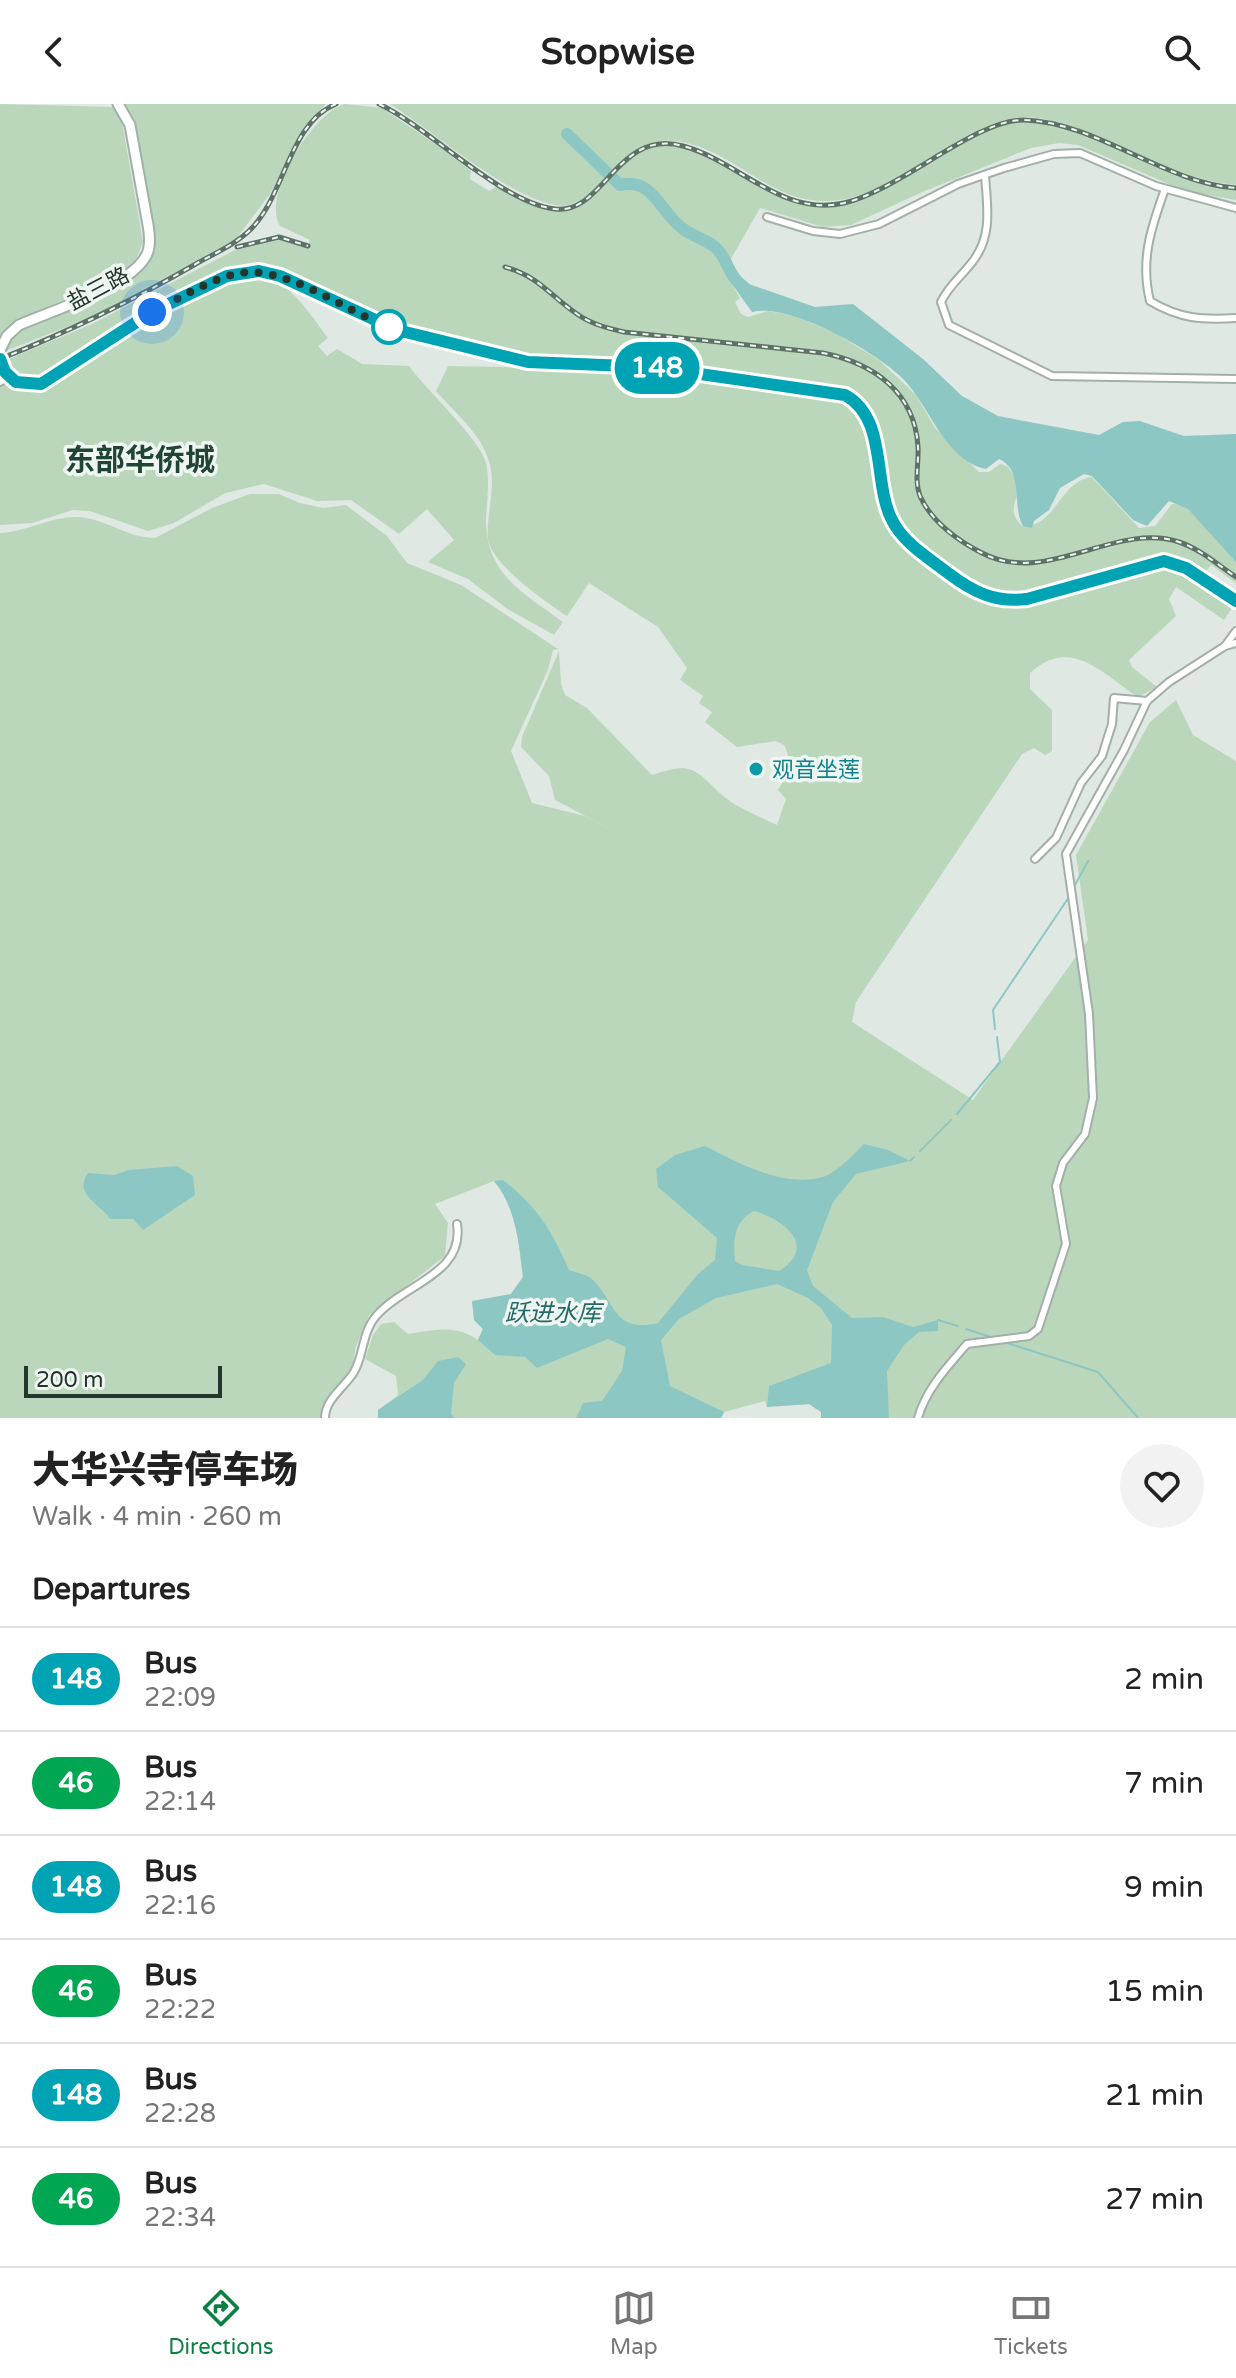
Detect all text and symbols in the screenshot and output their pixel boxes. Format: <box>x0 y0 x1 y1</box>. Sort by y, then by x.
icon: back <box>32 30 76 74</box>
icon: search <box>1160 30 1204 74</box>
text: Stopwise <box>541 31 695 74</box>
street label: 盐三路 <box>63 262 134 316</box>
your location <box>132 292 172 332</box>
unlabelled marker <box>372 310 406 344</box>
line badge: 148 <box>611 342 703 394</box>
text: 148 <box>631 351 683 385</box>
district label: 东部华侨城 <box>65 442 215 479</box>
place label: 观音坐莲 <box>772 757 860 783</box>
marker: 观音坐莲 <box>747 760 765 778</box>
water label: 跃进水库 <box>505 1299 605 1328</box>
scale bar <box>24 1362 222 1398</box>
text: 200 m <box>36 1367 103 1393</box>
button: heart <box>1120 1444 1204 1528</box>
text: 大华兴寺停车场 <box>32 1448 298 1494</box>
text: Walk · 4 min · 260 m <box>32 1501 282 1532</box>
text: Departures <box>32 1571 190 1608</box>
text: Bus <box>144 1645 197 1682</box>
text: 2 min <box>1124 1661 1204 1698</box>
text: 148 <box>50 1662 102 1696</box>
text: 22:09 <box>144 1682 216 1713</box>
text: Bus <box>144 1749 197 1786</box>
text: 7 min <box>1124 1765 1204 1802</box>
text: 46 <box>58 1766 94 1800</box>
text: 22:14 <box>144 1786 216 1817</box>
text: Bus <box>144 1853 197 1890</box>
text: 9 min <box>1124 1869 1204 1906</box>
text: 148 <box>50 1870 102 1904</box>
text: 22:16 <box>144 1890 216 1921</box>
text: Bus <box>144 1957 197 1994</box>
text: 15 min <box>1105 1973 1204 2010</box>
text: 46 <box>58 1974 94 2008</box>
text: 22:22 <box>144 1994 216 2025</box>
text: Bus <box>144 2061 197 2098</box>
text: 21 min <box>1105 2077 1204 2114</box>
text: 148 <box>50 2078 102 2112</box>
text: 22:28 <box>144 2098 216 2129</box>
text: Bus <box>144 2165 197 2202</box>
text: 27 min <box>1105 2181 1204 2218</box>
text: 46 <box>58 2182 94 2216</box>
text: 22:34 <box>144 2202 216 2233</box>
tab: Directions <box>168 2286 274 2360</box>
tab: Map <box>610 2286 658 2360</box>
tab: Tickets <box>994 2286 1068 2360</box>

